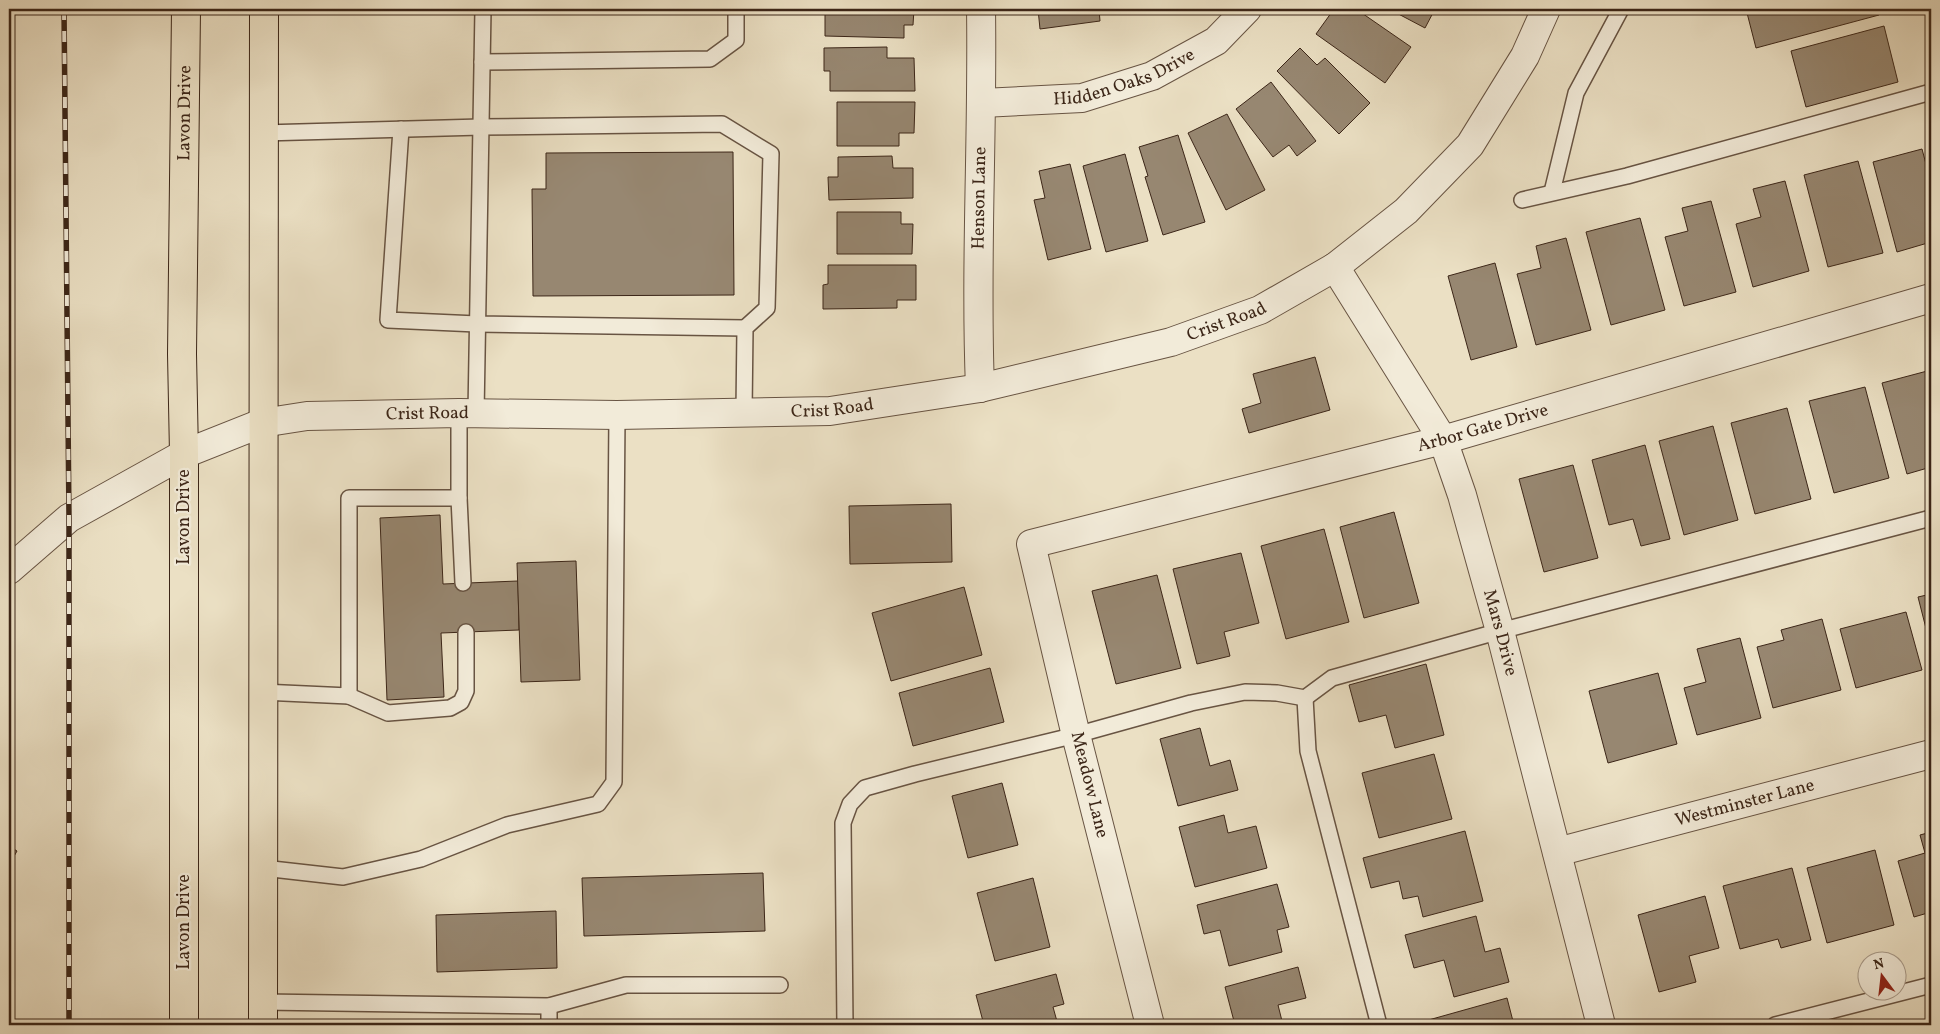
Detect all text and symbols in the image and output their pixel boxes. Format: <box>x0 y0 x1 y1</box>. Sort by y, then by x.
street label: Hidden Oaks Drive <box>1053 42 1199 112</box>
street label: Lavon Drive <box>172 65 198 161</box>
street label: Henson Lane <box>966 146 993 250</box>
street label: Crist Road <box>1183 296 1272 348</box>
street label: Crist Road <box>791 392 875 424</box>
street label: Arbor Gate Drive <box>1415 398 1551 458</box>
street label: Crist Road <box>386 400 469 427</box>
street label: Lavon Drive <box>172 469 197 565</box>
street label: Mars Drive <box>1476 587 1524 679</box>
street label: Meadow Lane <box>1064 729 1114 841</box>
street label: Westminster Lane <box>1672 773 1817 833</box>
street label: Lavon Drive <box>172 874 197 970</box>
north arrow <box>1858 952 1908 1002</box>
text: N <box>1872 954 1886 975</box>

